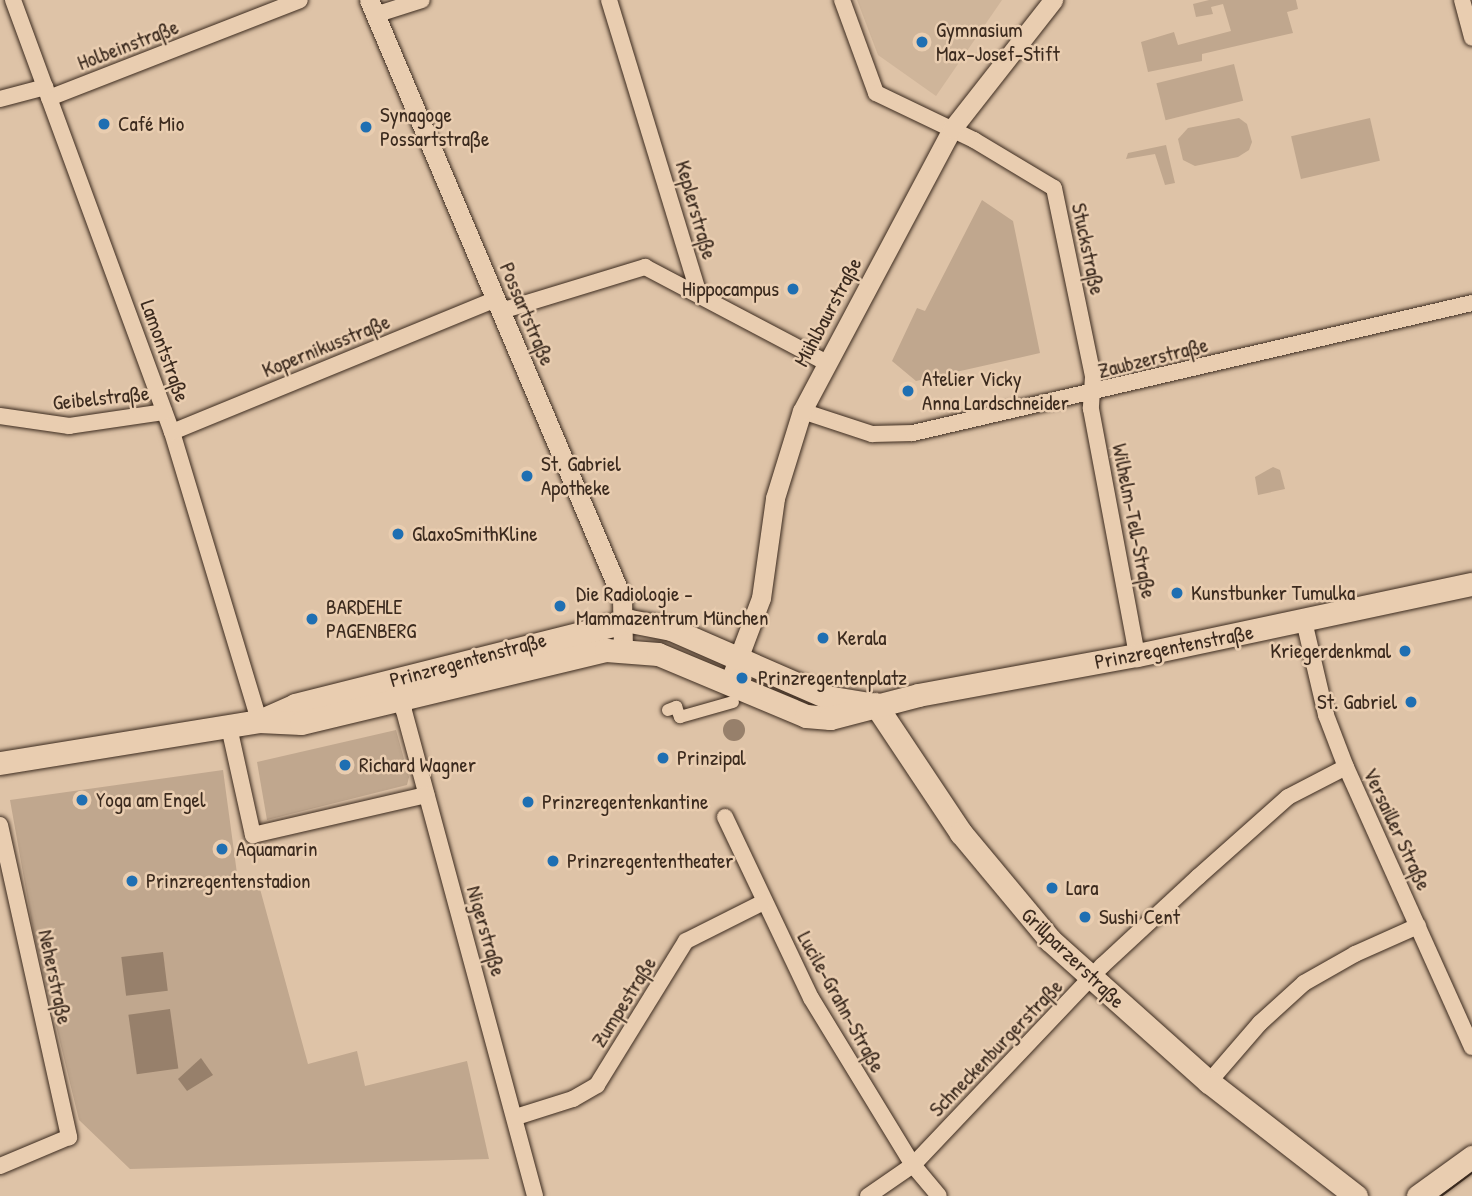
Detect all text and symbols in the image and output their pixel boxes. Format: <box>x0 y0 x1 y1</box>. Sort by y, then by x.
street label: Holbeinstraße <box>74 14 182 76</box>
place label: Gymnasium Max-Josef-Stift <box>936 17 1060 67</box>
marker: Gymnasium Max-Josef-Stift <box>914 34 930 50</box>
place label: Synagoge Possartstraße <box>380 102 489 152</box>
place label: Café Mio <box>118 111 184 137</box>
marker: Café Mio <box>96 116 112 132</box>
marker: Synagoge Possartstraße <box>358 119 374 135</box>
street label: Keplerstraße <box>670 158 722 262</box>
street label: Stuckstraße <box>1066 201 1110 297</box>
street label: Mühlbaurstraße <box>789 253 867 371</box>
street label: Possartstraße <box>494 259 560 369</box>
place label: Hippocampus <box>682 276 779 302</box>
marker: Hippocampus <box>785 281 801 297</box>
street label: Lamontstraße <box>135 297 195 405</box>
street label: Kopernikusstraße <box>259 309 393 383</box>
street label: Zaubzerstraße <box>1095 332 1211 384</box>
place label: Atelier Vicky Anna Lardschneider <box>922 366 1069 416</box>
street label: Geibelstraße <box>52 380 150 416</box>
marker: Atelier Vicky Anna Lardschneider <box>900 383 916 399</box>
street label: Wilhelm-Tell-Straße <box>1107 441 1161 601</box>
place label: St. Gabriel Apotheke <box>541 451 621 501</box>
marker: St. Gabriel Apotheke <box>519 468 535 484</box>
place label: GlaxoSmithKline <box>412 521 538 547</box>
marker: GlaxoSmithKline <box>390 526 406 542</box>
place label: Kunstbunker Tumulka <box>1191 580 1355 606</box>
place label: Die Radiologie - Mammazentrum München <box>576 581 768 631</box>
marker: Kunstbunker Tumulka <box>1169 585 1185 601</box>
place label: BARDEHLE PAGENBERG <box>326 594 416 644</box>
marker: Die Radiologie - Mammazentrum München <box>550 596 570 616</box>
marker: BARDEHLE PAGENBERG <box>304 611 320 627</box>
street label: Prinzregentenstraße <box>1092 619 1256 675</box>
place label: Kerala <box>837 625 886 651</box>
street label: Prinzregentenstraße <box>387 627 549 693</box>
marker: Kerala <box>815 630 831 646</box>
place label: Kriegerdenkmal <box>1270 638 1391 664</box>
marker: Kriegerdenkmal <box>1397 643 1413 659</box>
place label: Prinzregentenplatz <box>758 665 907 691</box>
marker: Prinzregentenplatz <box>732 668 752 688</box>
place label: St. Gabriel <box>1317 689 1397 715</box>
marker: St. Gabriel <box>1403 694 1419 710</box>
place label: Prinzipal <box>677 745 746 771</box>
marker: Prinzipal <box>655 750 671 766</box>
place label: Richard Wagner <box>359 752 476 778</box>
marker: Richard Wagner <box>337 757 353 773</box>
street label: Versailler Straße <box>1358 764 1436 894</box>
place label: Yoga am Engel <box>96 787 206 813</box>
place label: Prinzregentenkantine <box>542 789 708 815</box>
marker: Yoga am Engel <box>74 792 90 808</box>
marker: Prinzregentenkantine <box>520 794 536 810</box>
place label: Aquamarin <box>236 836 317 862</box>
marker: Aquamarin <box>214 841 230 857</box>
place label: Prinzregententheater <box>567 848 733 874</box>
marker: Prinzregententheater <box>545 853 561 869</box>
place label: Prinzregentenstadion <box>146 868 310 894</box>
marker: Prinzregentenstadion <box>124 873 140 889</box>
place label: Lara <box>1066 875 1098 901</box>
marker: Lara <box>1044 880 1060 896</box>
street label: Nigerstraße <box>461 883 511 979</box>
street label: Grillparzerstraße <box>1016 902 1130 1014</box>
place label: Sushi Cent <box>1099 904 1180 930</box>
marker: Sushi Cent <box>1077 909 1093 925</box>
street label: Neherstraße <box>33 927 77 1027</box>
street label: Lucile-Grahn-Straße <box>792 927 890 1077</box>
street label: Zumpestraße <box>586 952 662 1052</box>
street label: Schneckenburgerstraße <box>924 974 1068 1122</box>

